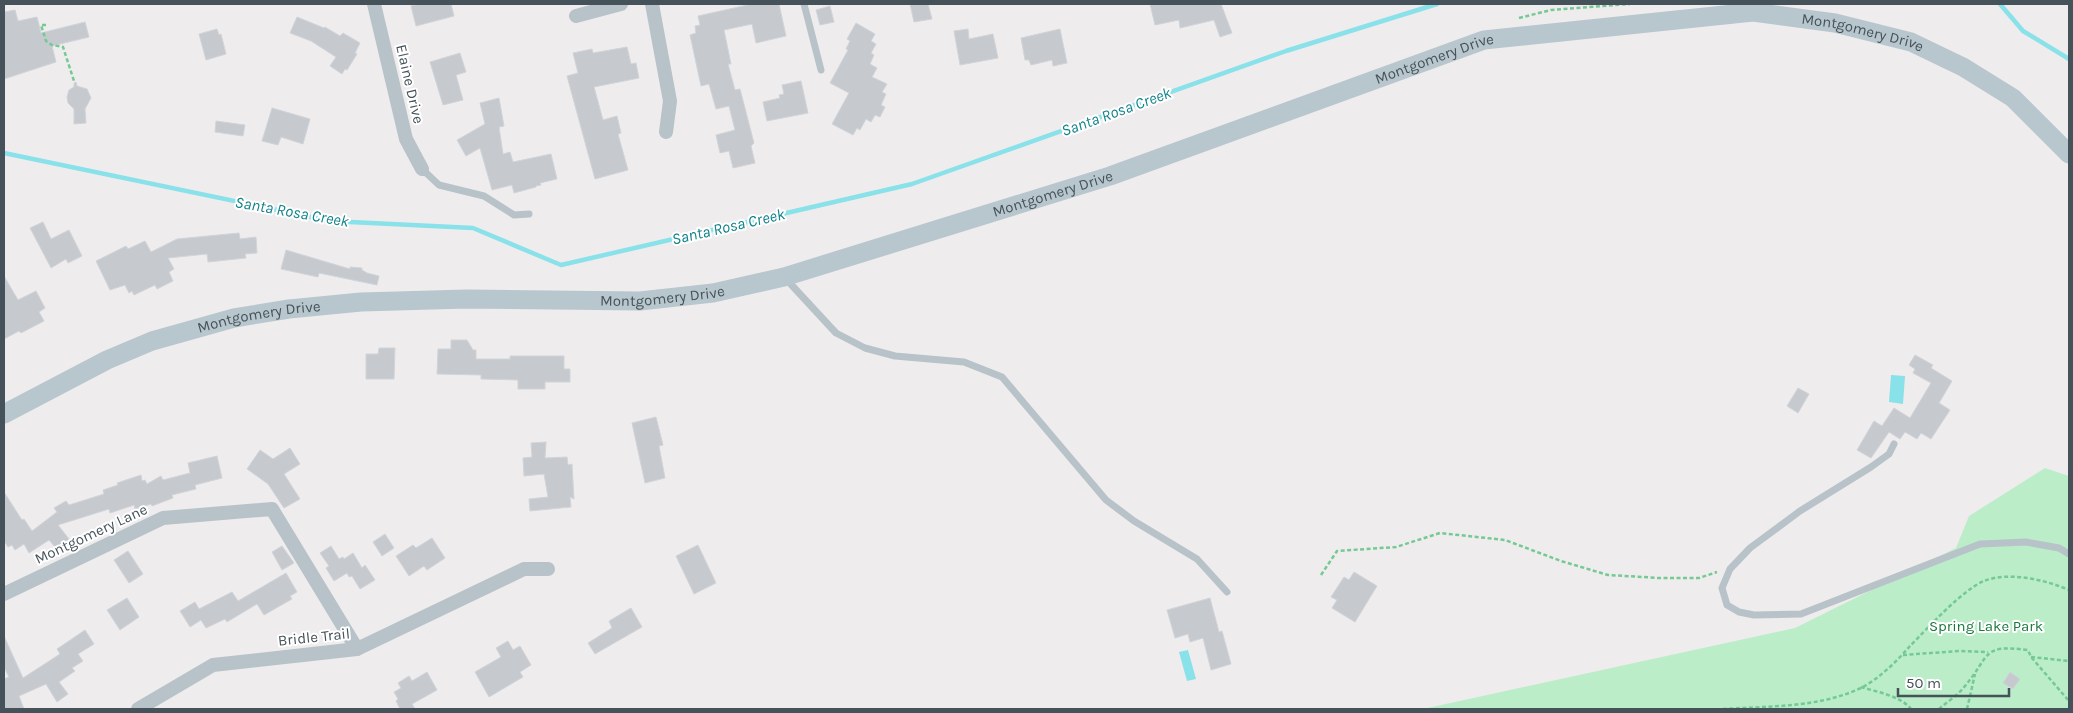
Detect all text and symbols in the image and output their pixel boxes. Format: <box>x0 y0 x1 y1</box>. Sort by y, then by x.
street label: Montgomery Drive <box>1800 10 1927 56</box>
street label: Montgomery Drive <box>1372 30 1495 88</box>
street label: Elaine Drive <box>392 43 428 125</box>
water label: Santa Rosa Creek <box>1059 83 1174 140</box>
street label: Montgomery Drive <box>990 167 1115 221</box>
water label: Santa Rosa Creek <box>233 192 351 231</box>
water label: Santa Rosa Creek <box>670 204 787 249</box>
street label: Montgomery Drive <box>600 282 726 310</box>
street label: Montgomery Drive <box>195 297 321 337</box>
street label: Montgomery Lane <box>32 500 150 568</box>
park label: Spring Lake Park <box>1929 617 2043 635</box>
street label: Bridle Trail <box>277 624 351 650</box>
scale bar <box>1898 666 2009 698</box>
text: 50 m <box>1906 674 1941 692</box>

